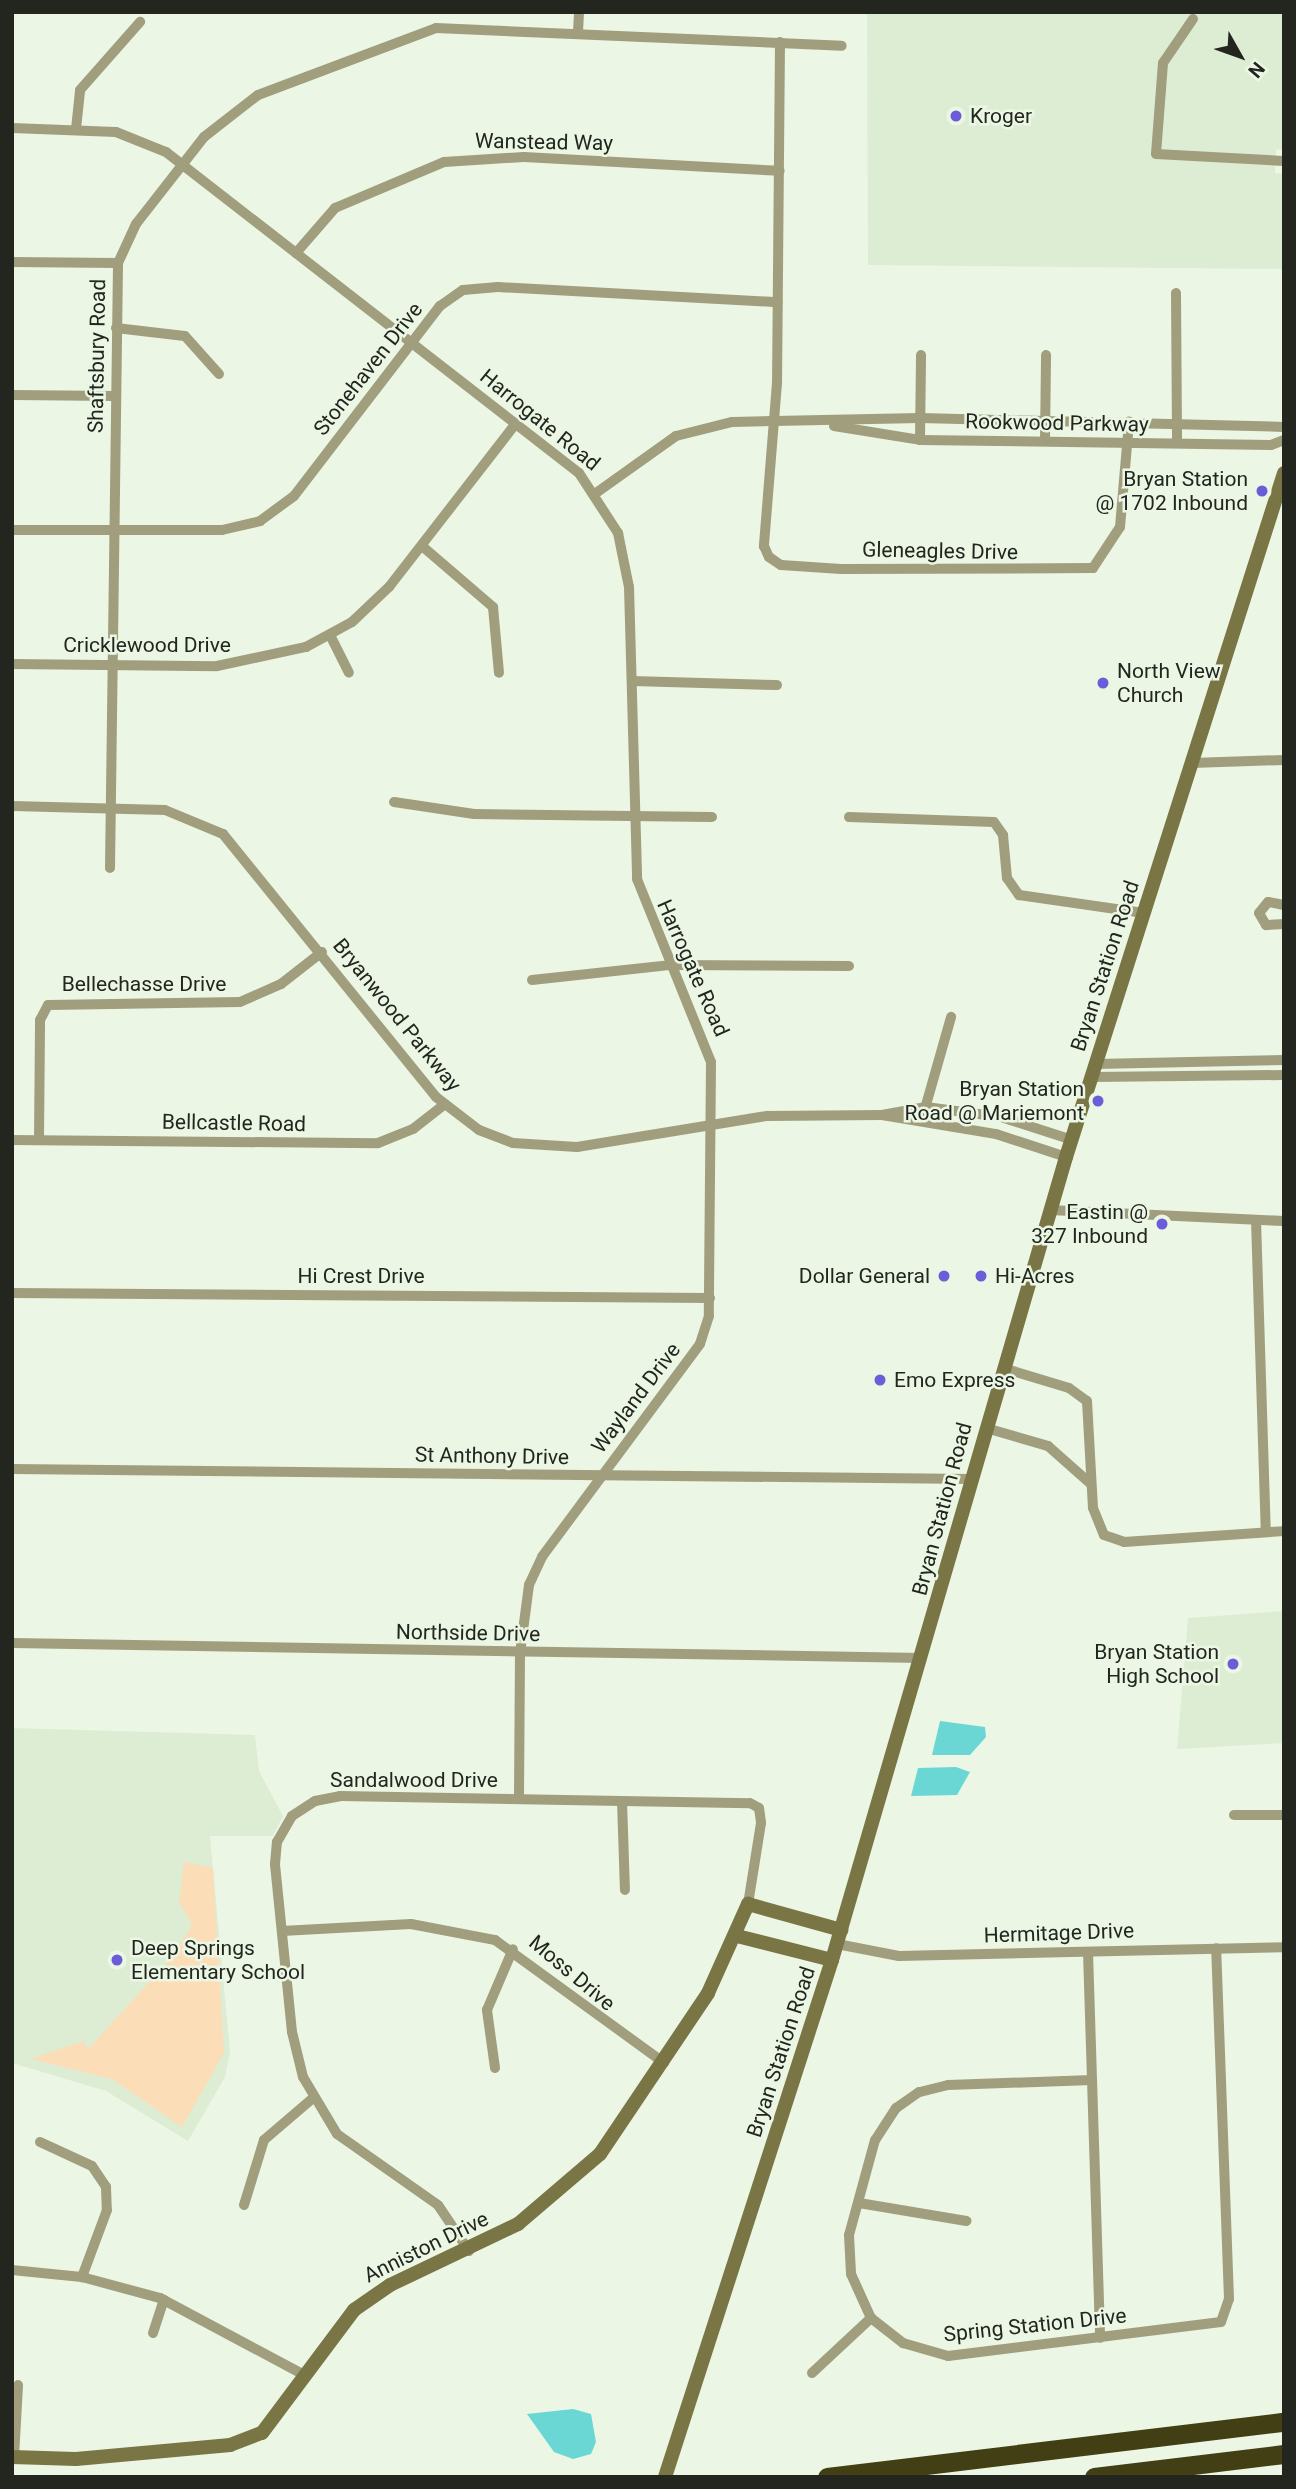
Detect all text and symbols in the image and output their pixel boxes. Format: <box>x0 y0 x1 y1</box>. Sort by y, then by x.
north arrow <box>1205 21 1275 91</box>
text: N <box>1243 57 1270 82</box>
place label: Kroger <box>970 103 1032 129</box>
marker: Kroger <box>948 108 964 124</box>
street label: Wanstead Way <box>475 128 613 156</box>
street label: Shaftsbury Road <box>83 279 111 433</box>
street label: Stonehaven Drive <box>308 297 428 441</box>
street label: Harrogate Road <box>475 364 605 476</box>
street label: Rookwood Parkway <box>965 409 1149 437</box>
place label: Bryan Station @ 1702 Inbound <box>1095 466 1248 516</box>
marker: Bryan Station @ 1702 Inbound <box>1254 483 1270 499</box>
street label: Gleneagles Drive <box>862 537 1018 565</box>
street label: Cricklewood Drive <box>63 632 231 658</box>
place label: North View Church <box>1117 658 1221 708</box>
marker: North View Church <box>1095 675 1111 691</box>
street label: Bryan Station Road <box>1065 877 1145 1055</box>
street label: Harrogate Road <box>652 896 734 1040</box>
street label: Bryanwood Parkway <box>328 934 466 1096</box>
street label: Bellechasse Drive <box>62 971 226 997</box>
place label: Bryan Station Road @ Mariemont <box>905 1076 1084 1126</box>
marker: Bryan Station Road @ Mariemont <box>1090 1093 1106 1109</box>
street label: Bellcastle Road <box>162 1109 306 1137</box>
place label: Eastin @ 327 Inbound <box>1031 1199 1148 1249</box>
marker: Eastin @ 327 Inbound <box>1154 1216 1170 1232</box>
street label: Hi Crest Drive <box>297 1263 425 1289</box>
place label: Dollar General <box>799 1263 930 1289</box>
place label: Hi-Acres <box>995 1263 1074 1289</box>
marker: Dollar General <box>936 1268 952 1284</box>
marker: Hi-Acres <box>973 1268 989 1284</box>
street label: Wayland Drive <box>586 1338 686 1458</box>
place label: Emo Express <box>894 1367 1015 1393</box>
marker: Emo Express <box>872 1372 888 1388</box>
street label: Bryan Station Road <box>907 1420 977 1598</box>
street label: St Anthony Drive <box>415 1442 569 1470</box>
street label: Northside Drive <box>396 1619 540 1647</box>
place label: Bryan Station High School <box>1094 1639 1219 1689</box>
marker: Bryan Station High School <box>1225 1656 1241 1672</box>
street label: Sandalwood Drive <box>330 1767 498 1793</box>
street label: Hermitage Drive <box>983 1918 1135 1948</box>
street label: Moss Drive <box>524 1930 620 2016</box>
place label: Deep Springs Elementary School <box>131 1935 305 1985</box>
marker: Deep Springs Elementary School <box>109 1952 125 1968</box>
street label: Bryan Station Road <box>741 1963 821 2141</box>
street label: Anniston Drive <box>360 2206 492 2288</box>
street label: Spring Station Drive <box>942 2303 1128 2347</box>

